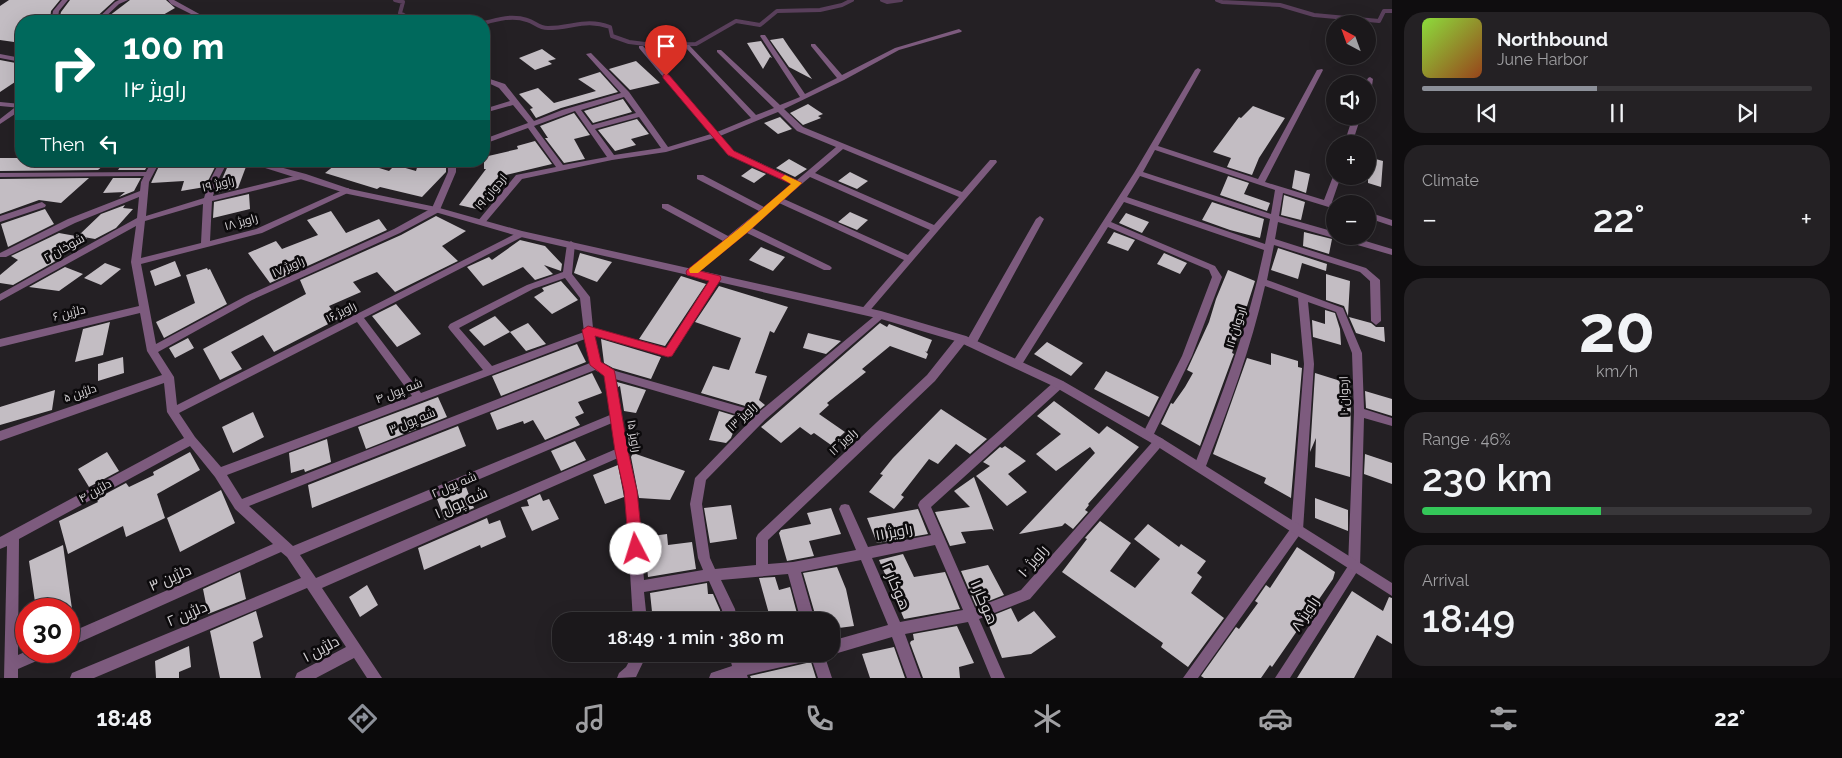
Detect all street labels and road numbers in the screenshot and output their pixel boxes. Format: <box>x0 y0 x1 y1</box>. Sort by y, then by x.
street label: اردوان ۱۹ <box>472 171 510 213</box>
street label: راویژ ۱۹ <box>200 173 236 195</box>
street label: راویژ ۱۸ <box>223 211 259 233</box>
street label: شوخان ۲ <box>41 231 87 265</box>
street label: راویژ ۱۷ <box>270 254 306 280</box>
street label: راویژ ۱۶ <box>323 298 359 326</box>
street label: دلژین ۶ <box>51 302 87 324</box>
street label: اردوان ۱۲ <box>1223 304 1249 350</box>
street label: شه پول ۴ <box>374 376 425 408</box>
street label: اردوان ۱۰ <box>1337 376 1351 416</box>
street label: دلژین ۵ <box>62 381 98 405</box>
street label: راویژ ۱۳ <box>725 400 759 434</box>
street label: شه پول ۳ <box>387 405 438 439</box>
street label: راویژ ۱۵ <box>624 419 644 453</box>
street label: راویژ ۱۲ <box>826 426 860 458</box>
street label: شه پول ۲ <box>429 469 479 503</box>
street label: دلژین ۴ <box>76 476 114 506</box>
street label: شه پول ۱ <box>432 483 491 524</box>
street label: راویژ ۱۱ <box>874 520 914 544</box>
street label: راویژ ۱۰ <box>1014 541 1052 581</box>
street label: هوکار ۲ <box>878 559 914 613</box>
street label: دلژین ۳ <box>146 561 194 596</box>
street label: هوکار ۱ <box>967 577 1001 627</box>
street label: راویژ ۸ <box>1287 593 1323 635</box>
street label: دلژین ۲ <box>164 597 210 631</box>
street label: دلژین ۱ <box>300 632 343 667</box>

